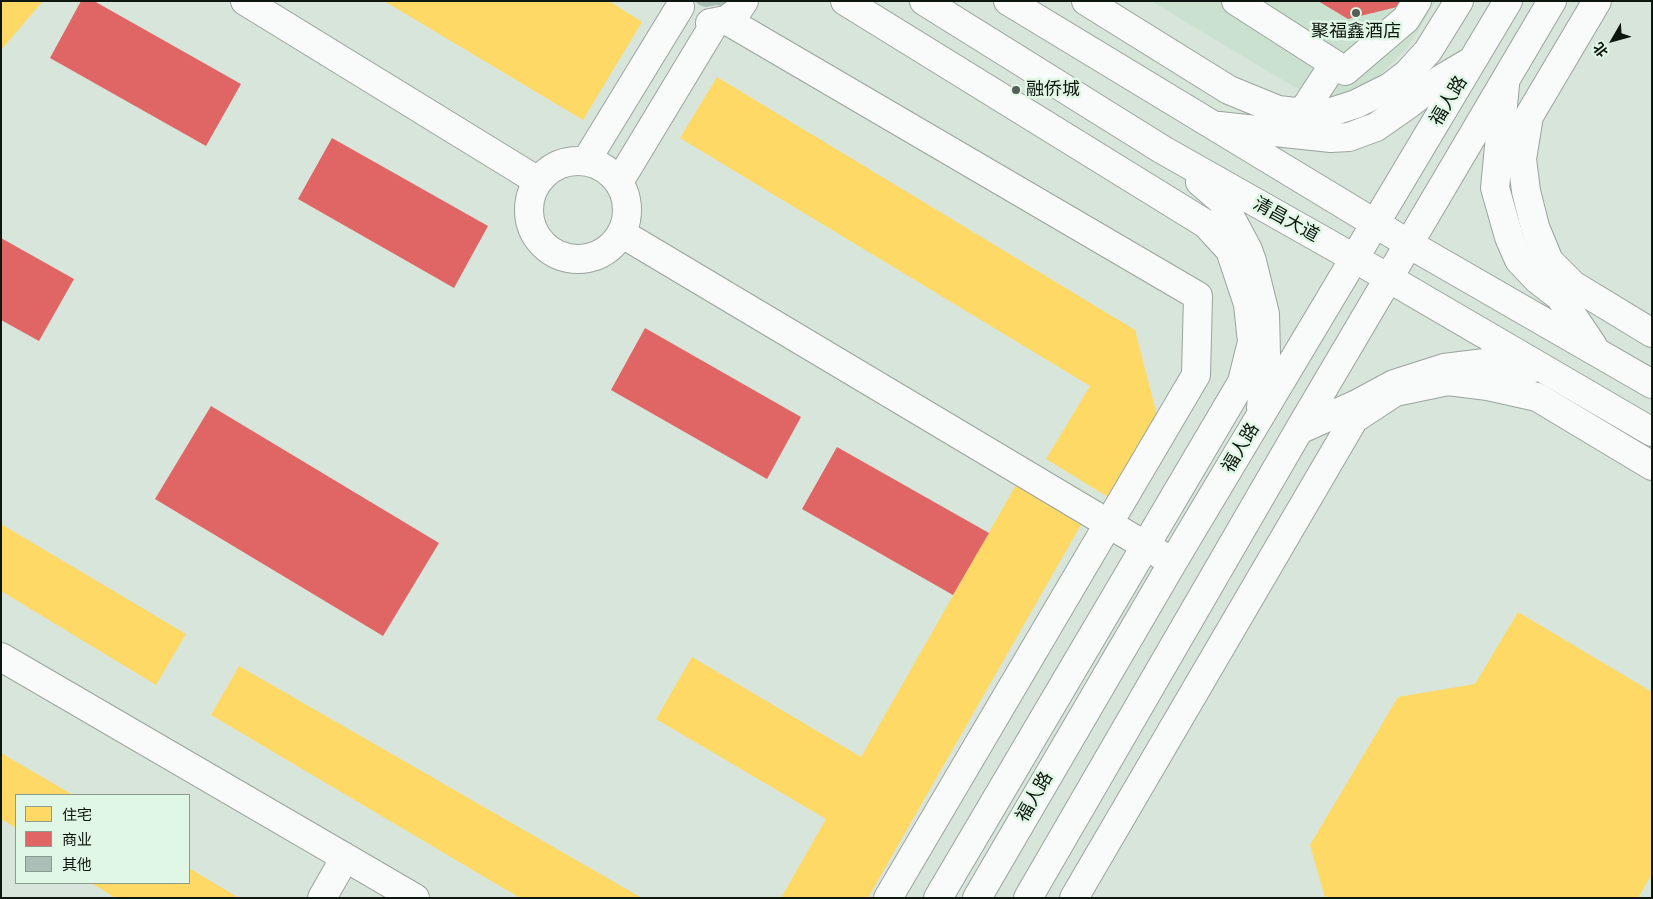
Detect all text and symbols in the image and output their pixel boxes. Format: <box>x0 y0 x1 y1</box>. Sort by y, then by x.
marker: 聚福鑫酒店 <box>1350 7 1362 19</box>
north arrow <box>1588 15 1638 65</box>
place label: 聚福鑫酒店 <box>1311 21 1401 43</box>
text: 北 <box>1590 39 1612 60</box>
street label: 福人路 <box>1426 72 1472 130</box>
place label: 融侨城 <box>1026 79 1080 101</box>
marker: 融侨城 <box>1010 84 1022 96</box>
street label: 清昌大道 <box>1249 193 1323 247</box>
street label: 福人路 <box>1218 419 1264 477</box>
street label: 福人路 <box>1012 768 1058 826</box>
legend <box>15 794 190 884</box>
text: 住宅 <box>62 806 92 824</box>
text: 商业 <box>62 831 92 849</box>
text: 其他 <box>62 856 92 874</box>

